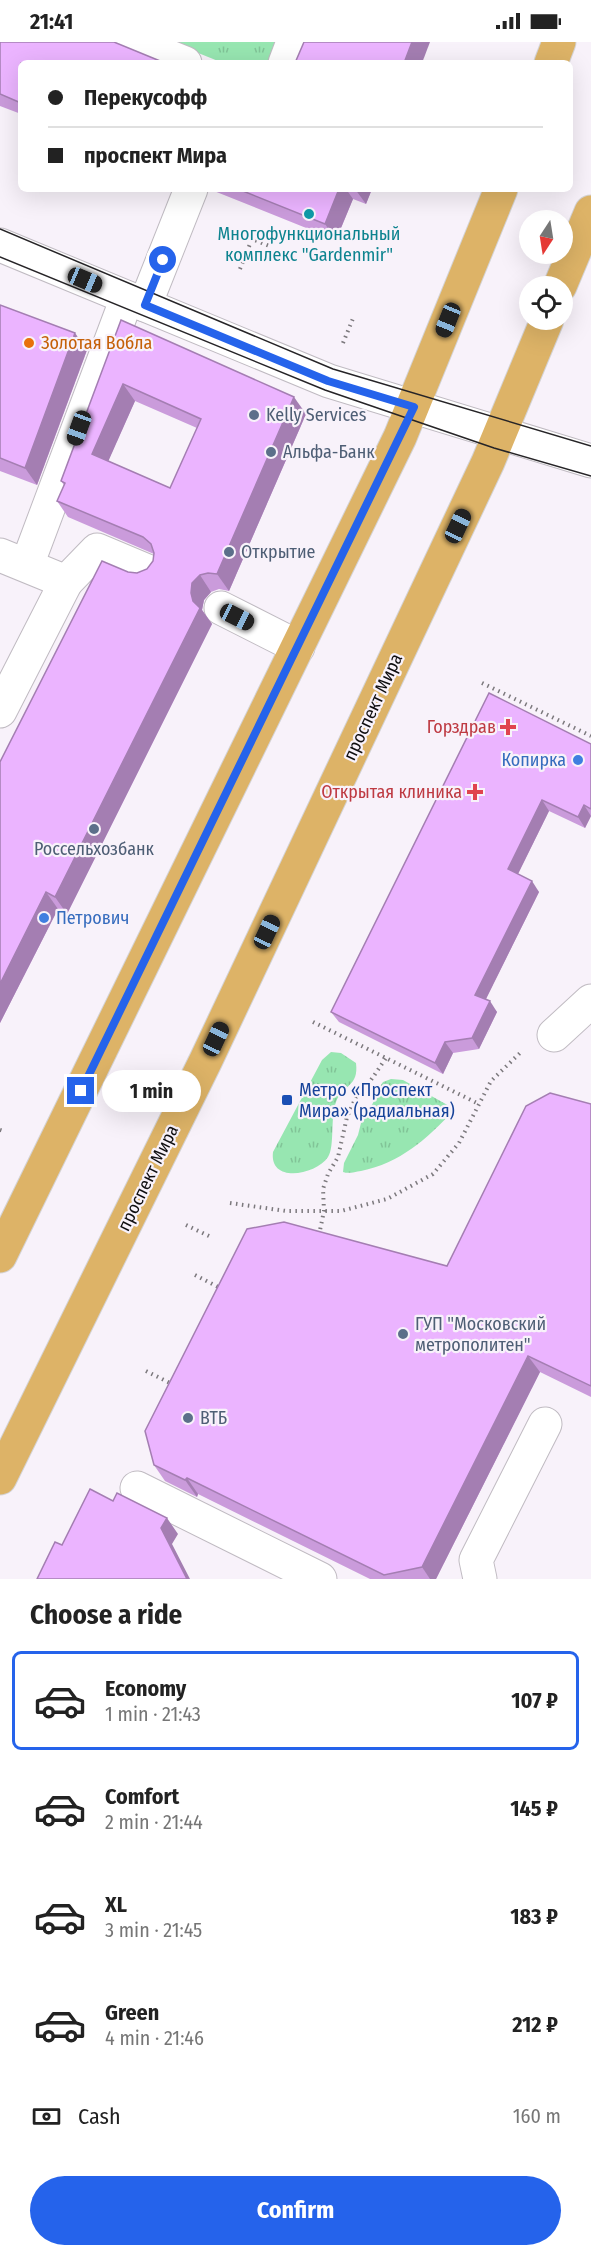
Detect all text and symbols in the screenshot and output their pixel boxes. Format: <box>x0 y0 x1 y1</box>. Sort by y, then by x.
text: 21:41 <box>30 8 73 35</box>
text: Перекусофф <box>84 84 207 111</box>
text: проспект Мира <box>84 142 227 169</box>
marker: Многофункциональный комплекс "Gardenmir" <box>302 207 316 221</box>
north arrow <box>519 210 573 264</box>
map controls <box>519 210 573 330</box>
place label: Многофункциональный комплекс "Gardenmir" <box>218 223 400 266</box>
route start <box>149 246 176 273</box>
car <box>65 265 105 295</box>
button: locate <box>519 276 573 330</box>
car <box>433 300 463 340</box>
place label: Золотая Вобла <box>41 332 153 354</box>
marker: Золотая Вобла <box>22 336 36 350</box>
place label: Kelly Services <box>266 404 367 426</box>
car <box>64 408 94 448</box>
marker: Kelly Services <box>247 408 261 422</box>
place label: Альфа-Банк <box>283 441 375 463</box>
marker: Альфа-Банк <box>264 445 278 459</box>
car <box>442 506 474 546</box>
place label: Открытие <box>241 541 316 563</box>
marker: Открытие <box>222 545 236 559</box>
car <box>217 601 257 633</box>
street label: проспект Мира <box>339 650 407 764</box>
place label: Горздрав <box>427 716 496 738</box>
marker: Горздрав <box>501 720 515 734</box>
place label: Копирка <box>501 749 566 771</box>
marker: Копирка <box>571 753 585 767</box>
place label: Открытая клиника <box>321 781 462 803</box>
marker: Открытая клиника <box>466 783 484 801</box>
marker: Россельхозбанк <box>87 822 101 836</box>
place label: Россельхозбанк <box>34 838 155 860</box>
place label: Петрович <box>56 907 129 929</box>
marker: Петрович <box>37 911 51 925</box>
car <box>251 912 283 952</box>
car <box>200 1019 232 1059</box>
callout: 1 min <box>102 1070 201 1112</box>
route end <box>67 1077 94 1104</box>
text: 1 min <box>130 1079 173 1103</box>
place label: Метро «Проспект Мира» (радиальная) <box>299 1079 455 1122</box>
marker: Метро «Проспект Мира» (радиальная) <box>280 1093 294 1107</box>
street label: проспект Мира <box>113 1121 183 1235</box>
place label: ГУП "Московский метрополитен" <box>415 1313 546 1356</box>
marker: ГУП "Московский метрополитен" <box>396 1327 410 1341</box>
place label: ВТБ <box>200 1407 227 1429</box>
marker: ВТБ <box>181 1411 195 1425</box>
text: Choose a ride <box>30 1599 182 1631</box>
icon: car <box>33 1674 87 1728</box>
text: Economy <box>105 1675 186 1702</box>
text: 107 ₽ <box>511 1687 558 1714</box>
text: 1 min · 21:43 <box>105 1702 201 1726</box>
icon: car <box>33 1782 87 1836</box>
text: Comfort <box>105 1783 179 1810</box>
text: 145 ₽ <box>510 1795 558 1822</box>
text: 2 min · 21:44 <box>105 1810 203 1834</box>
icon: car <box>33 1890 87 1944</box>
text: XL <box>105 1891 127 1918</box>
text: 183 ₽ <box>510 1903 558 1930</box>
text: 3 min · 21:45 <box>105 1918 202 1942</box>
icon: car <box>33 1998 87 2052</box>
text: Green <box>105 1999 159 2026</box>
text: 212 ₽ <box>512 2011 558 2038</box>
text: 4 min · 21:46 <box>105 2026 204 2050</box>
icon: cash <box>30 2100 63 2133</box>
text: Cash <box>78 2103 121 2130</box>
text: 160 m <box>513 2104 561 2128</box>
button: Confirm <box>30 2176 561 2245</box>

